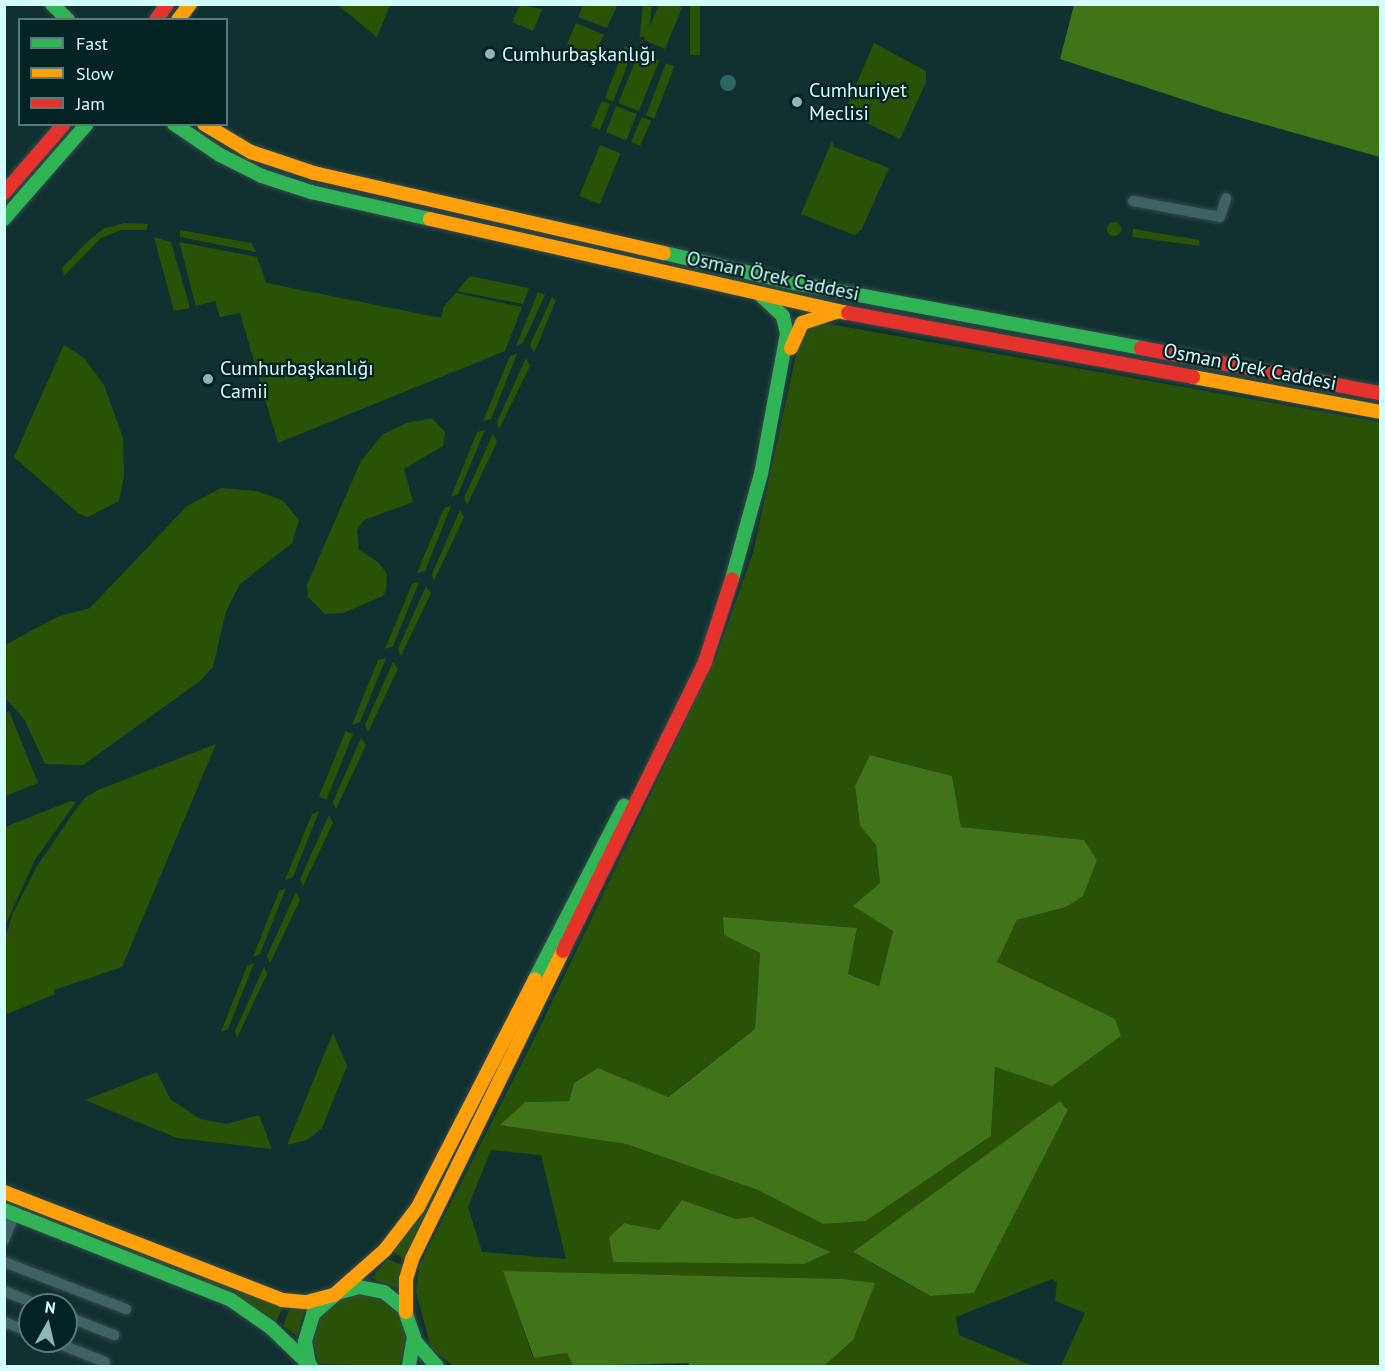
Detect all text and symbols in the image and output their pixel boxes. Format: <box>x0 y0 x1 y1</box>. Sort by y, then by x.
legend <box>18 18 228 126</box>
text: Fast <box>76 32 108 55</box>
place label: Cumhurbaşkanlığı <box>502 42 655 66</box>
marker: Cumhurbaşkanlığı <box>483 47 497 61</box>
text: Slow <box>76 62 114 85</box>
place label: Cumhuriyet Meclisi <box>809 78 907 125</box>
text: Jam <box>76 92 105 115</box>
marker: Cumhuriyet Meclisi <box>790 95 804 109</box>
street label: Osman Örek Caddesi <box>684 246 862 306</box>
street label: Osman Örek Caddesi <box>1161 338 1339 396</box>
place label: Cumhurbaşkanlığı Camii <box>220 356 373 403</box>
marker: Cumhurbaşkanlığı Camii <box>201 372 215 386</box>
north arrow <box>18 1293 78 1353</box>
text: N <box>44 1297 57 1318</box>

